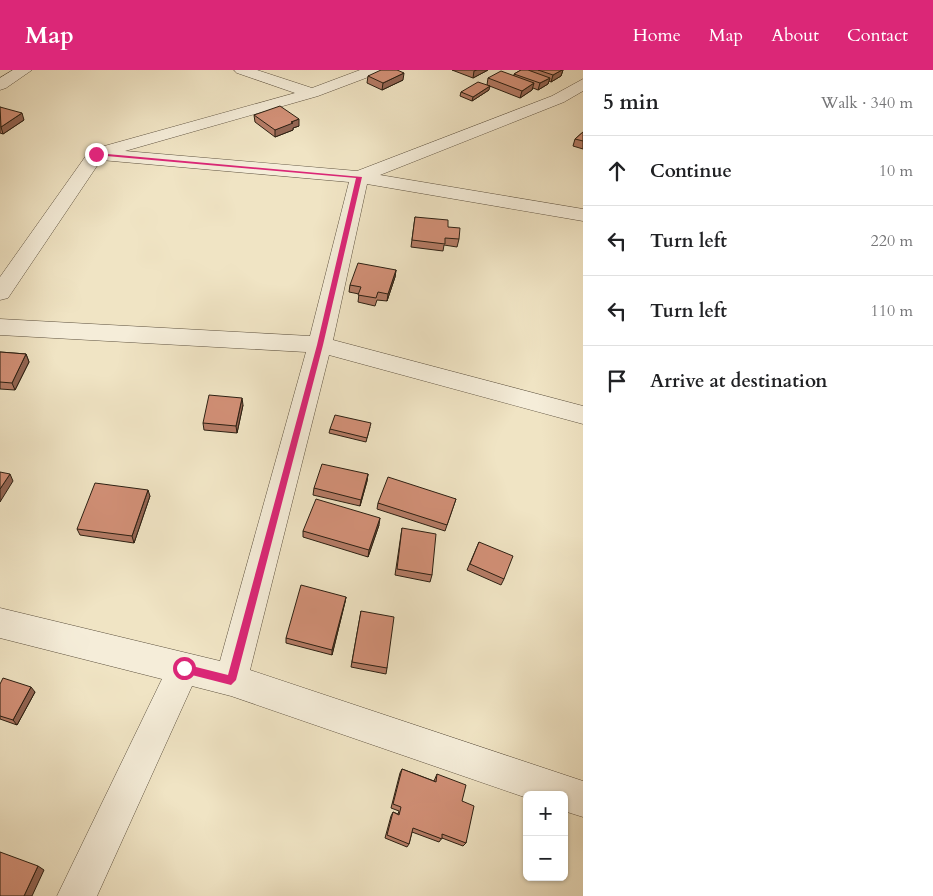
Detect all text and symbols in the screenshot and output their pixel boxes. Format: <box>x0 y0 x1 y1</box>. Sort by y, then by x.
text: Map <box>25 19 74 52</box>
text: Home <box>633 23 681 48</box>
text: Map <box>709 23 743 48</box>
text: About <box>771 23 819 48</box>
text: Contact <box>847 23 908 48</box>
text: 5 min <box>603 88 659 117</box>
text: Walk · 340 m <box>821 92 913 114</box>
route end <box>85 143 108 166</box>
icon: ahead <box>603 157 631 185</box>
text: Continue <box>650 158 732 184</box>
text: 10 m <box>879 160 913 182</box>
icon: left <box>603 227 631 255</box>
text: Turn left <box>650 228 727 254</box>
text: 220 m <box>871 230 913 252</box>
icon: left <box>603 297 631 325</box>
text: Turn left <box>650 298 727 324</box>
text: 110 m <box>871 300 913 322</box>
icon: arrive <box>603 367 631 395</box>
text: Arrive at destination <box>650 368 827 394</box>
route start <box>173 657 196 680</box>
map controls <box>523 791 568 881</box>
button: + <box>523 791 568 836</box>
button: − <box>523 836 568 881</box>

